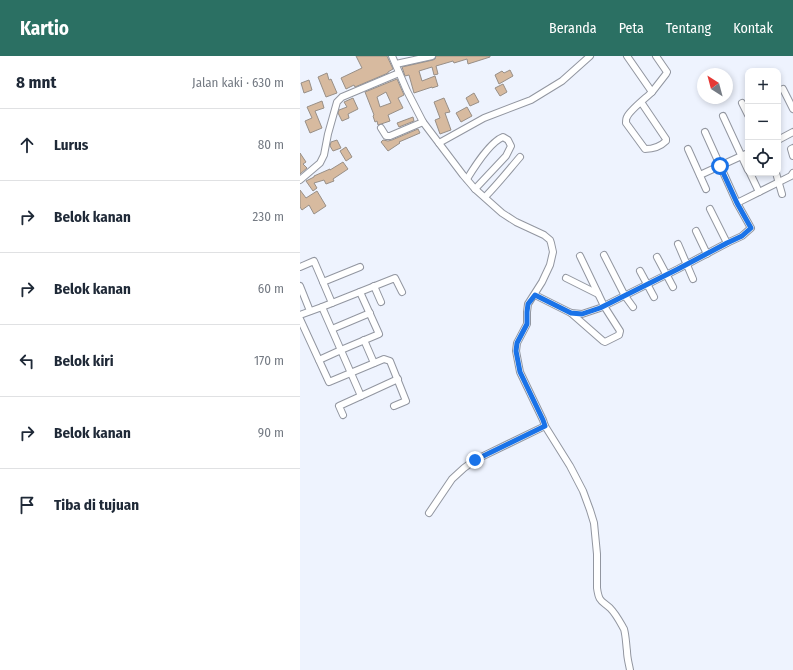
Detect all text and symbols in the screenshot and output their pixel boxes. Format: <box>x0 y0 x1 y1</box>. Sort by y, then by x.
text: Kartio <box>20 17 69 40</box>
text: Beranda <box>549 20 597 37</box>
text: Peta <box>619 20 644 37</box>
text: Tentang <box>666 20 711 37</box>
text: Kontak <box>733 20 773 37</box>
north arrow <box>697 68 733 104</box>
map controls <box>745 68 781 176</box>
button: + <box>745 68 781 104</box>
text: 8 mnt <box>16 72 56 93</box>
text: Jalan kaki · 630 m <box>192 75 284 90</box>
button: − <box>745 104 781 140</box>
icon: ahead <box>16 134 38 156</box>
text: Lurus <box>54 136 88 154</box>
text: 80 m <box>258 137 284 152</box>
button: locate <box>745 140 781 176</box>
route start <box>711 157 729 175</box>
icon: right <box>16 206 38 228</box>
text: Belok kanan <box>54 208 131 226</box>
text: 230 m <box>253 209 284 224</box>
icon: right <box>16 278 38 300</box>
text: Belok kanan <box>54 280 131 298</box>
text: 60 m <box>258 281 284 296</box>
icon: left <box>16 350 38 372</box>
text: Belok kiri <box>54 352 114 370</box>
text: 170 m <box>254 353 284 368</box>
icon: right <box>16 422 38 444</box>
text: Belok kanan <box>54 424 131 442</box>
text: 90 m <box>258 425 284 440</box>
route end <box>466 451 484 469</box>
icon: arrive <box>16 494 38 516</box>
text: Tiba di tujuan <box>54 496 139 514</box>

